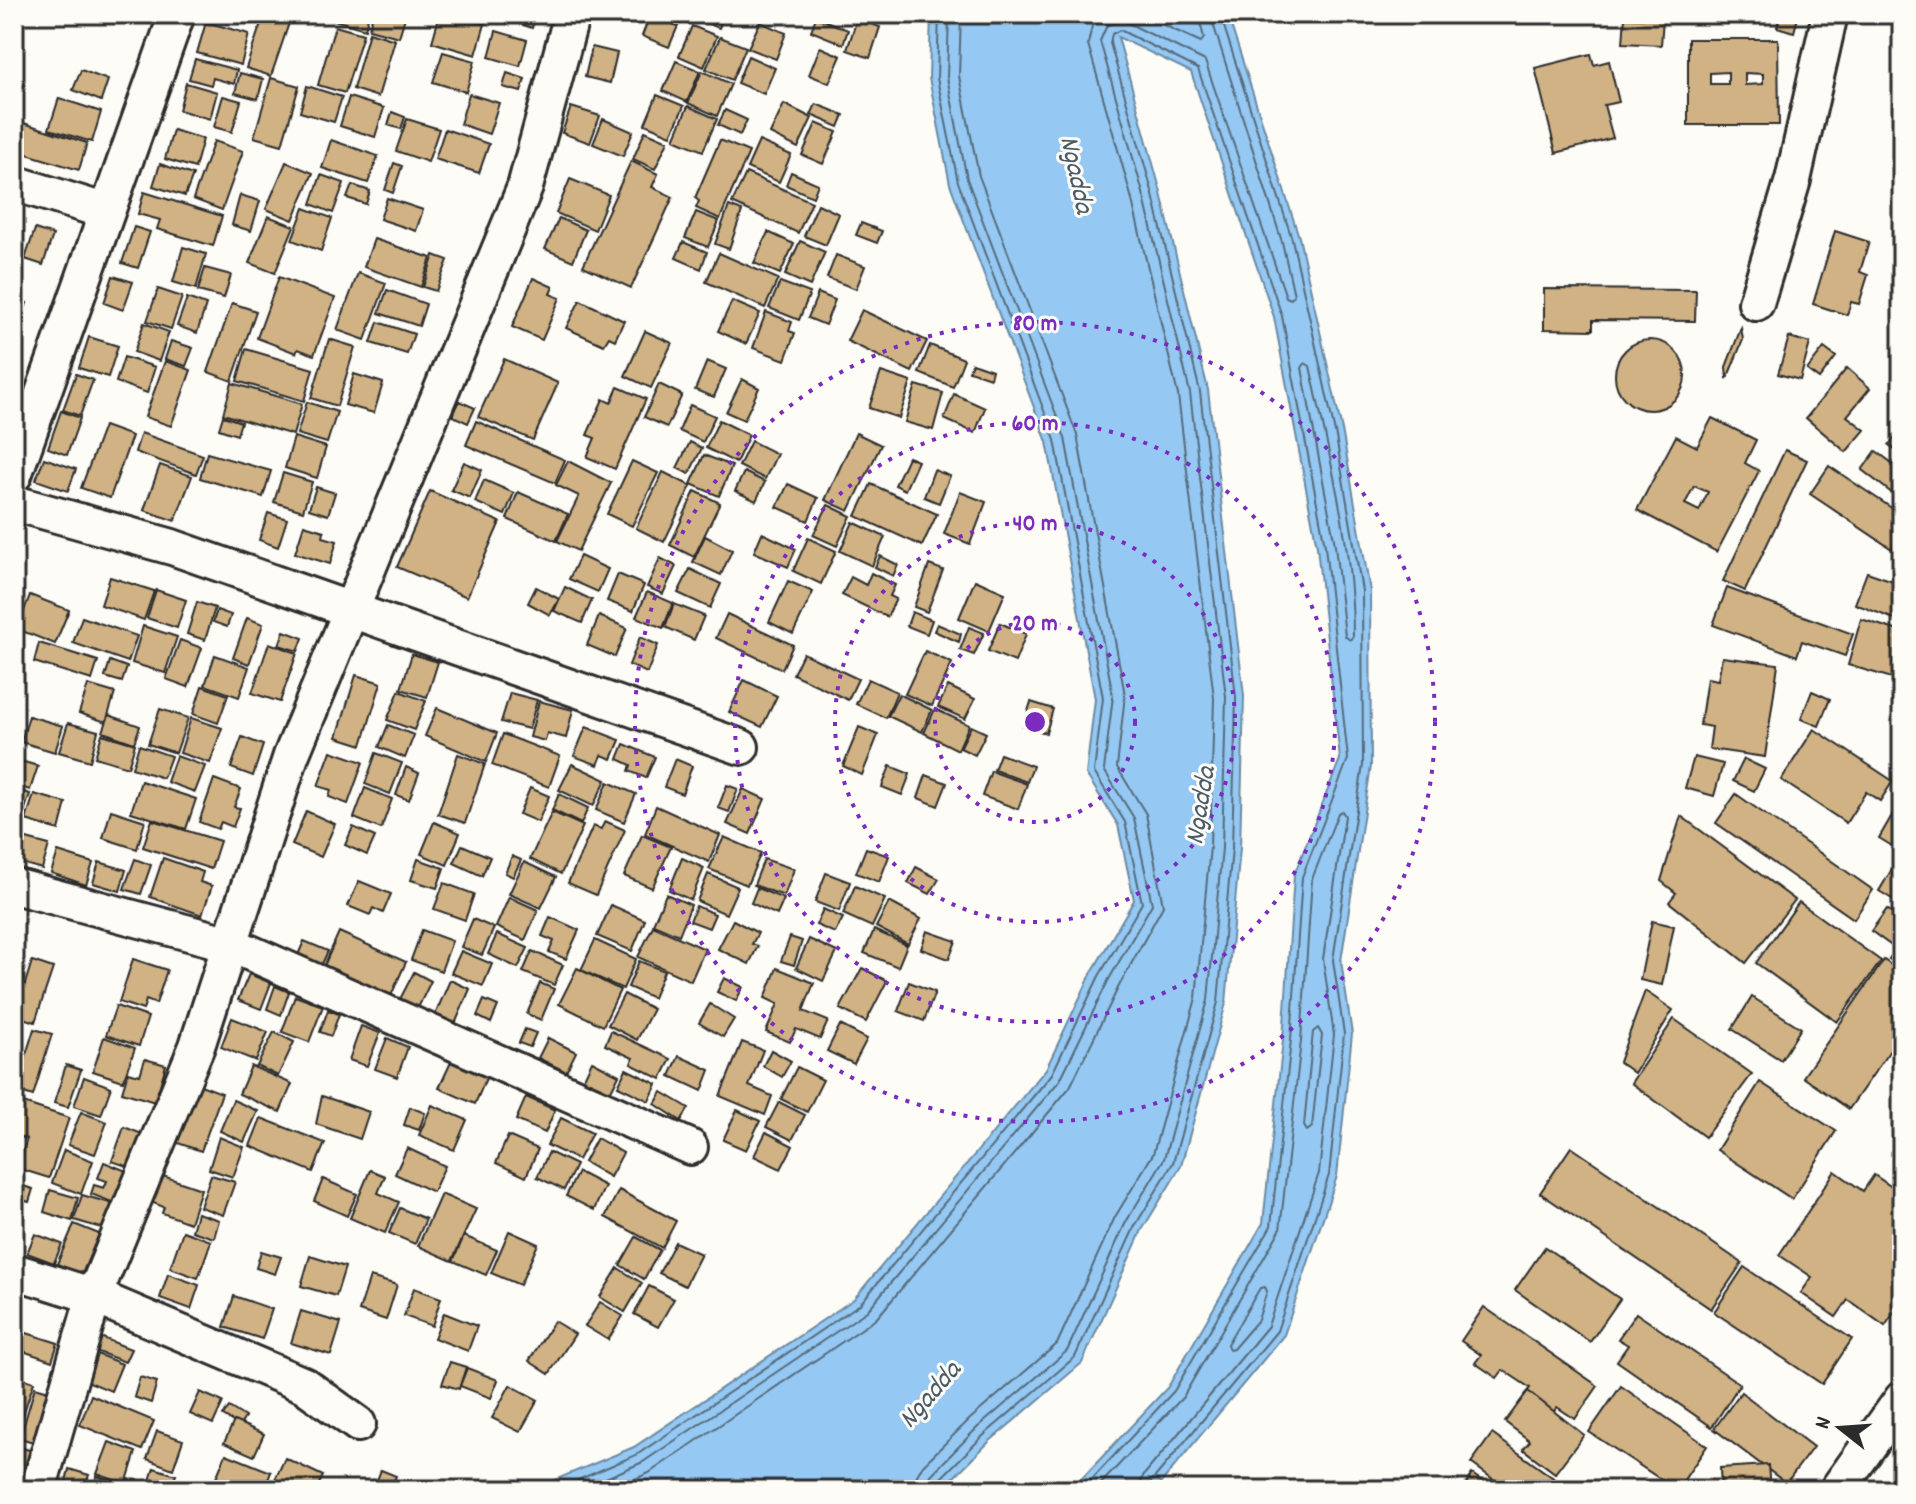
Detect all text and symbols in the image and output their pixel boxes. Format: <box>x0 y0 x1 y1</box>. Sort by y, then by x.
water label: Ngadda <box>1046 132 1102 219</box>
text: 80 m <box>1013 308 1057 342</box>
text: 60 m <box>1012 408 1058 442</box>
text: 40 m <box>1012 508 1058 542</box>
text: 20 m <box>1012 608 1058 642</box>
centre of rings <box>1021 708 1049 736</box>
water label: Ngadda <box>1177 762 1229 848</box>
water label: Ngadda <box>891 1352 974 1439</box>
north arrow <box>1800 1388 1880 1468</box>
text: N <box>1808 1413 1841 1433</box>

